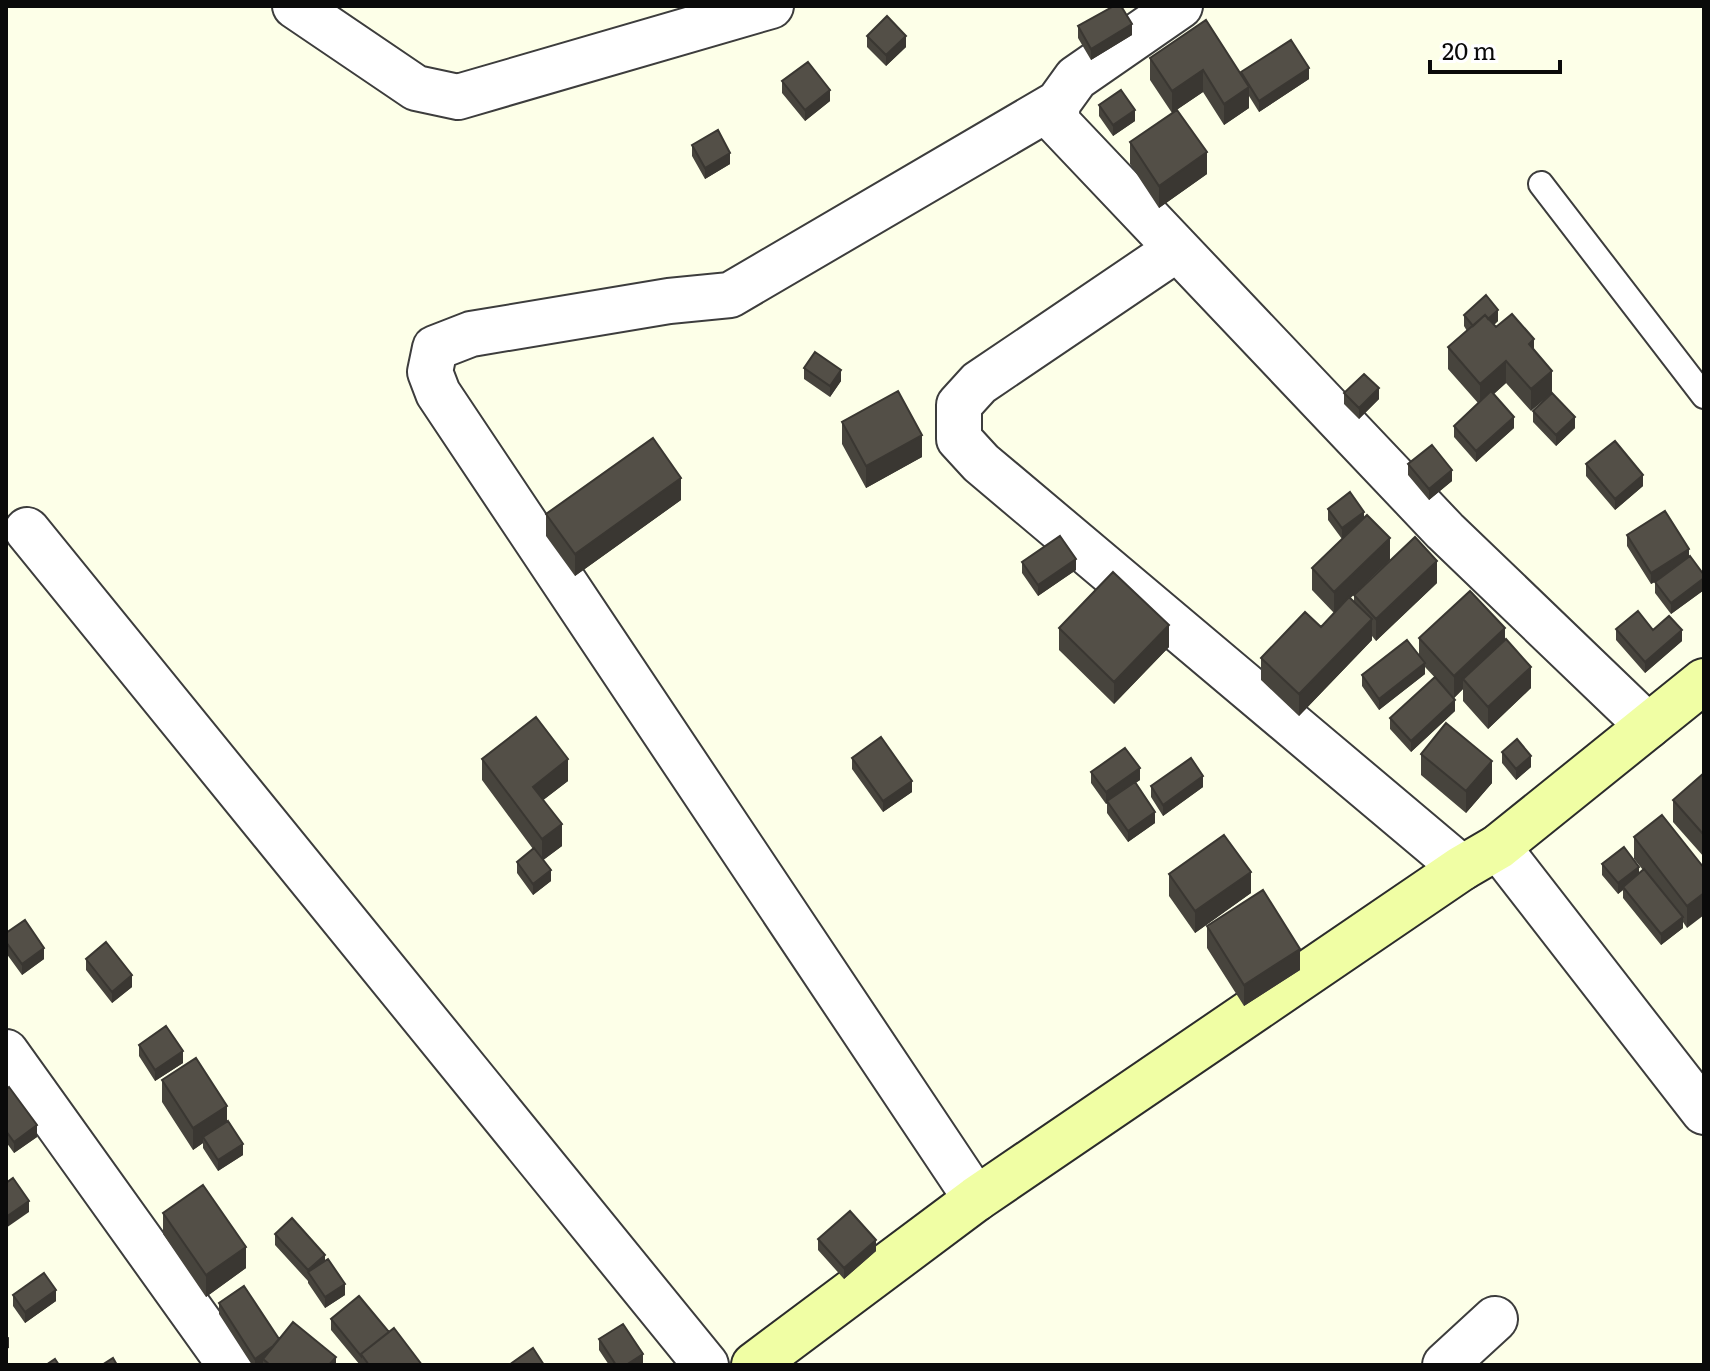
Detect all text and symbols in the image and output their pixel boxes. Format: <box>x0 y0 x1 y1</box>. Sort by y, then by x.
scale bar <box>1430 24 1560 74</box>
text: 20 m <box>1442 32 1496 67</box>

